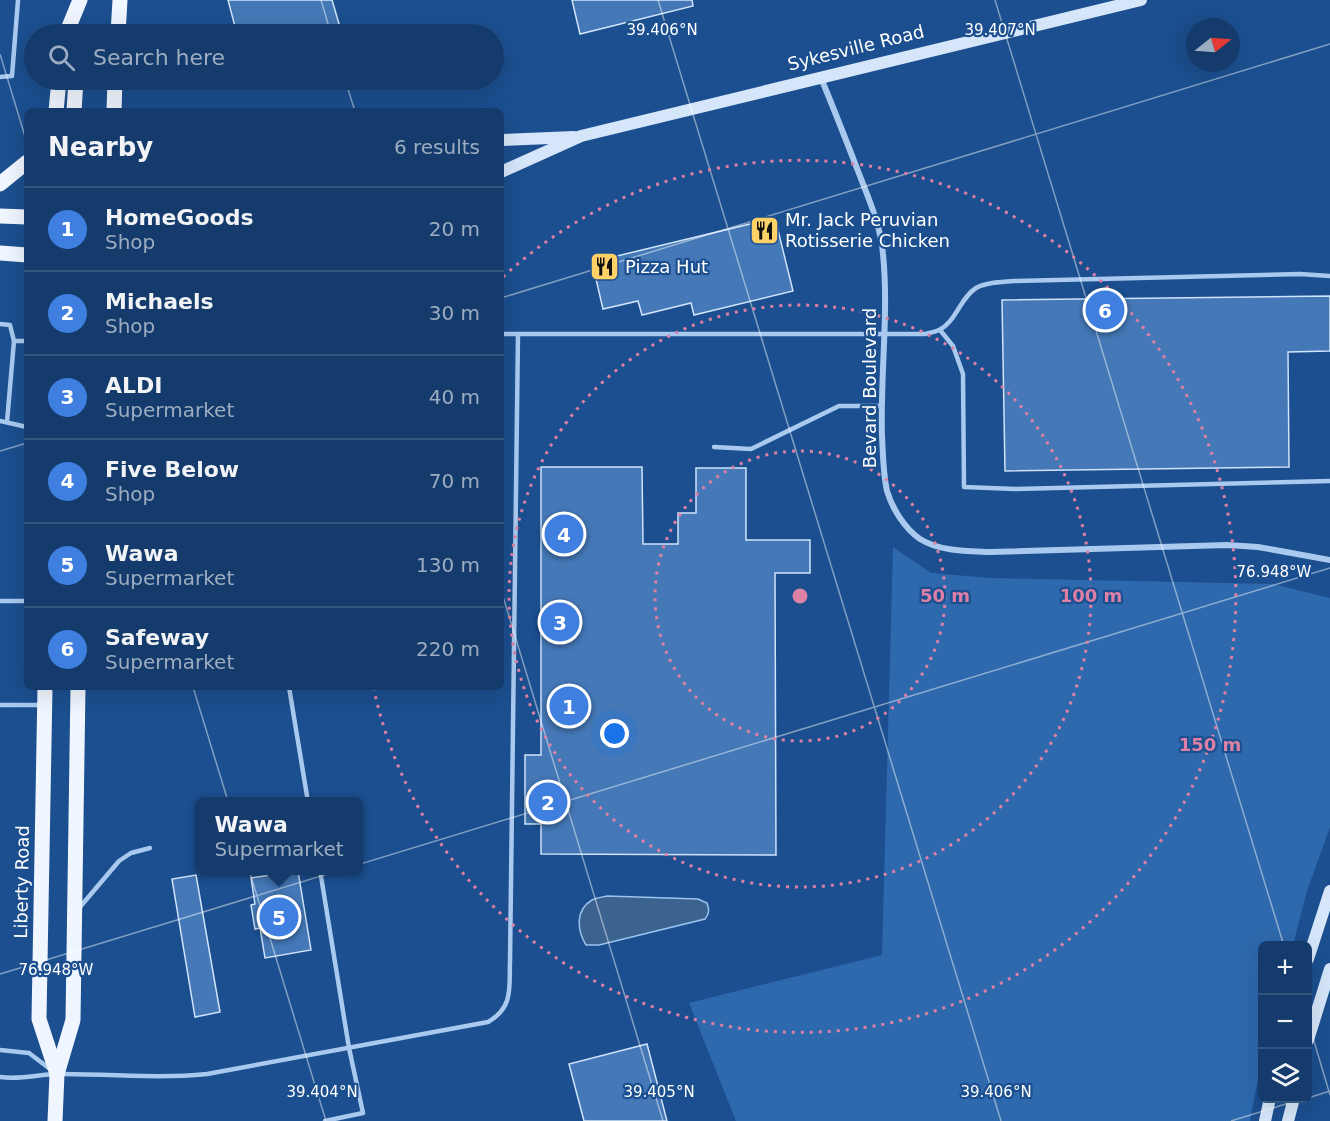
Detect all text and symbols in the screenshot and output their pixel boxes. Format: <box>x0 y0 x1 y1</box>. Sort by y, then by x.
north arrow <box>1186 18 1240 72</box>
street label: Sykesville Road <box>785 20 926 75</box>
text: 39.406°N <box>626 21 698 39</box>
text: 39.407°N <box>964 21 1036 39</box>
search box <box>24 24 504 90</box>
icon: search <box>45 41 78 74</box>
text: Search here <box>93 45 225 70</box>
text: Nearby <box>48 132 153 162</box>
text: 6 results <box>394 135 480 159</box>
text: HomeGoods <box>105 205 254 230</box>
place label: Mr. Jack Peruvian Rotisserie Chicken <box>785 209 950 251</box>
restaurant icon: Mr. Jack Peruvian Rotisserie Chicken <box>748 214 780 246</box>
text: 1 <box>61 217 74 241</box>
text: 20 m <box>429 217 480 241</box>
text: Shop <box>105 230 155 254</box>
restaurant icon: Pizza Hut <box>588 251 620 283</box>
place label: Pizza Hut <box>625 256 708 277</box>
pin: 6 <box>1086 288 1124 332</box>
text: Michaels <box>105 289 214 314</box>
text: 2 <box>61 301 74 325</box>
text: 30 m <box>429 301 480 325</box>
street label: Bevard Boulevard <box>859 308 880 468</box>
text: Shop <box>105 314 155 338</box>
text: ALDI <box>105 373 163 398</box>
text: 3 <box>61 385 74 409</box>
text: 40 m <box>429 385 480 409</box>
text: Supermarket <box>105 398 234 422</box>
text: Five Below <box>105 457 239 482</box>
text: 4 <box>61 469 74 493</box>
text: 70 m <box>429 469 480 493</box>
text: Shop <box>105 482 155 506</box>
pin: 4 <box>544 512 584 556</box>
text: Wawa <box>105 541 179 566</box>
text: 5 <box>61 553 74 577</box>
text: 130 m <box>416 553 480 577</box>
text: 76.948°W <box>1237 563 1312 581</box>
text: Supermarket <box>105 566 234 590</box>
text: 50 m <box>920 585 970 606</box>
text: 100 m <box>1060 585 1122 606</box>
centre of rings <box>790 586 810 606</box>
pin: 3 <box>540 600 580 644</box>
text: Safeway <box>105 625 209 650</box>
text: 6 <box>61 637 74 661</box>
text: 220 m <box>416 637 480 661</box>
text: Supermarket <box>105 650 234 674</box>
pin: 1 <box>550 684 588 728</box>
your location <box>600 719 629 748</box>
text: 150 m <box>1179 734 1241 755</box>
pin: 2 <box>528 780 568 824</box>
popup <box>195 797 363 875</box>
text: Wawa <box>214 812 288 837</box>
street label: Liberty Road <box>10 825 33 939</box>
text: Supermarket <box>214 837 344 861</box>
pin: 5 <box>260 894 298 940</box>
map controls <box>1258 941 1312 1103</box>
button: + <box>1258 941 1312 995</box>
text: 76.948°W <box>19 961 94 979</box>
button: − <box>1258 995 1312 1049</box>
button: layers <box>1258 1049 1312 1103</box>
text: 39.404°N <box>286 1083 358 1101</box>
text: 39.405°N <box>623 1083 695 1101</box>
text: 39.406°N <box>960 1083 1032 1101</box>

